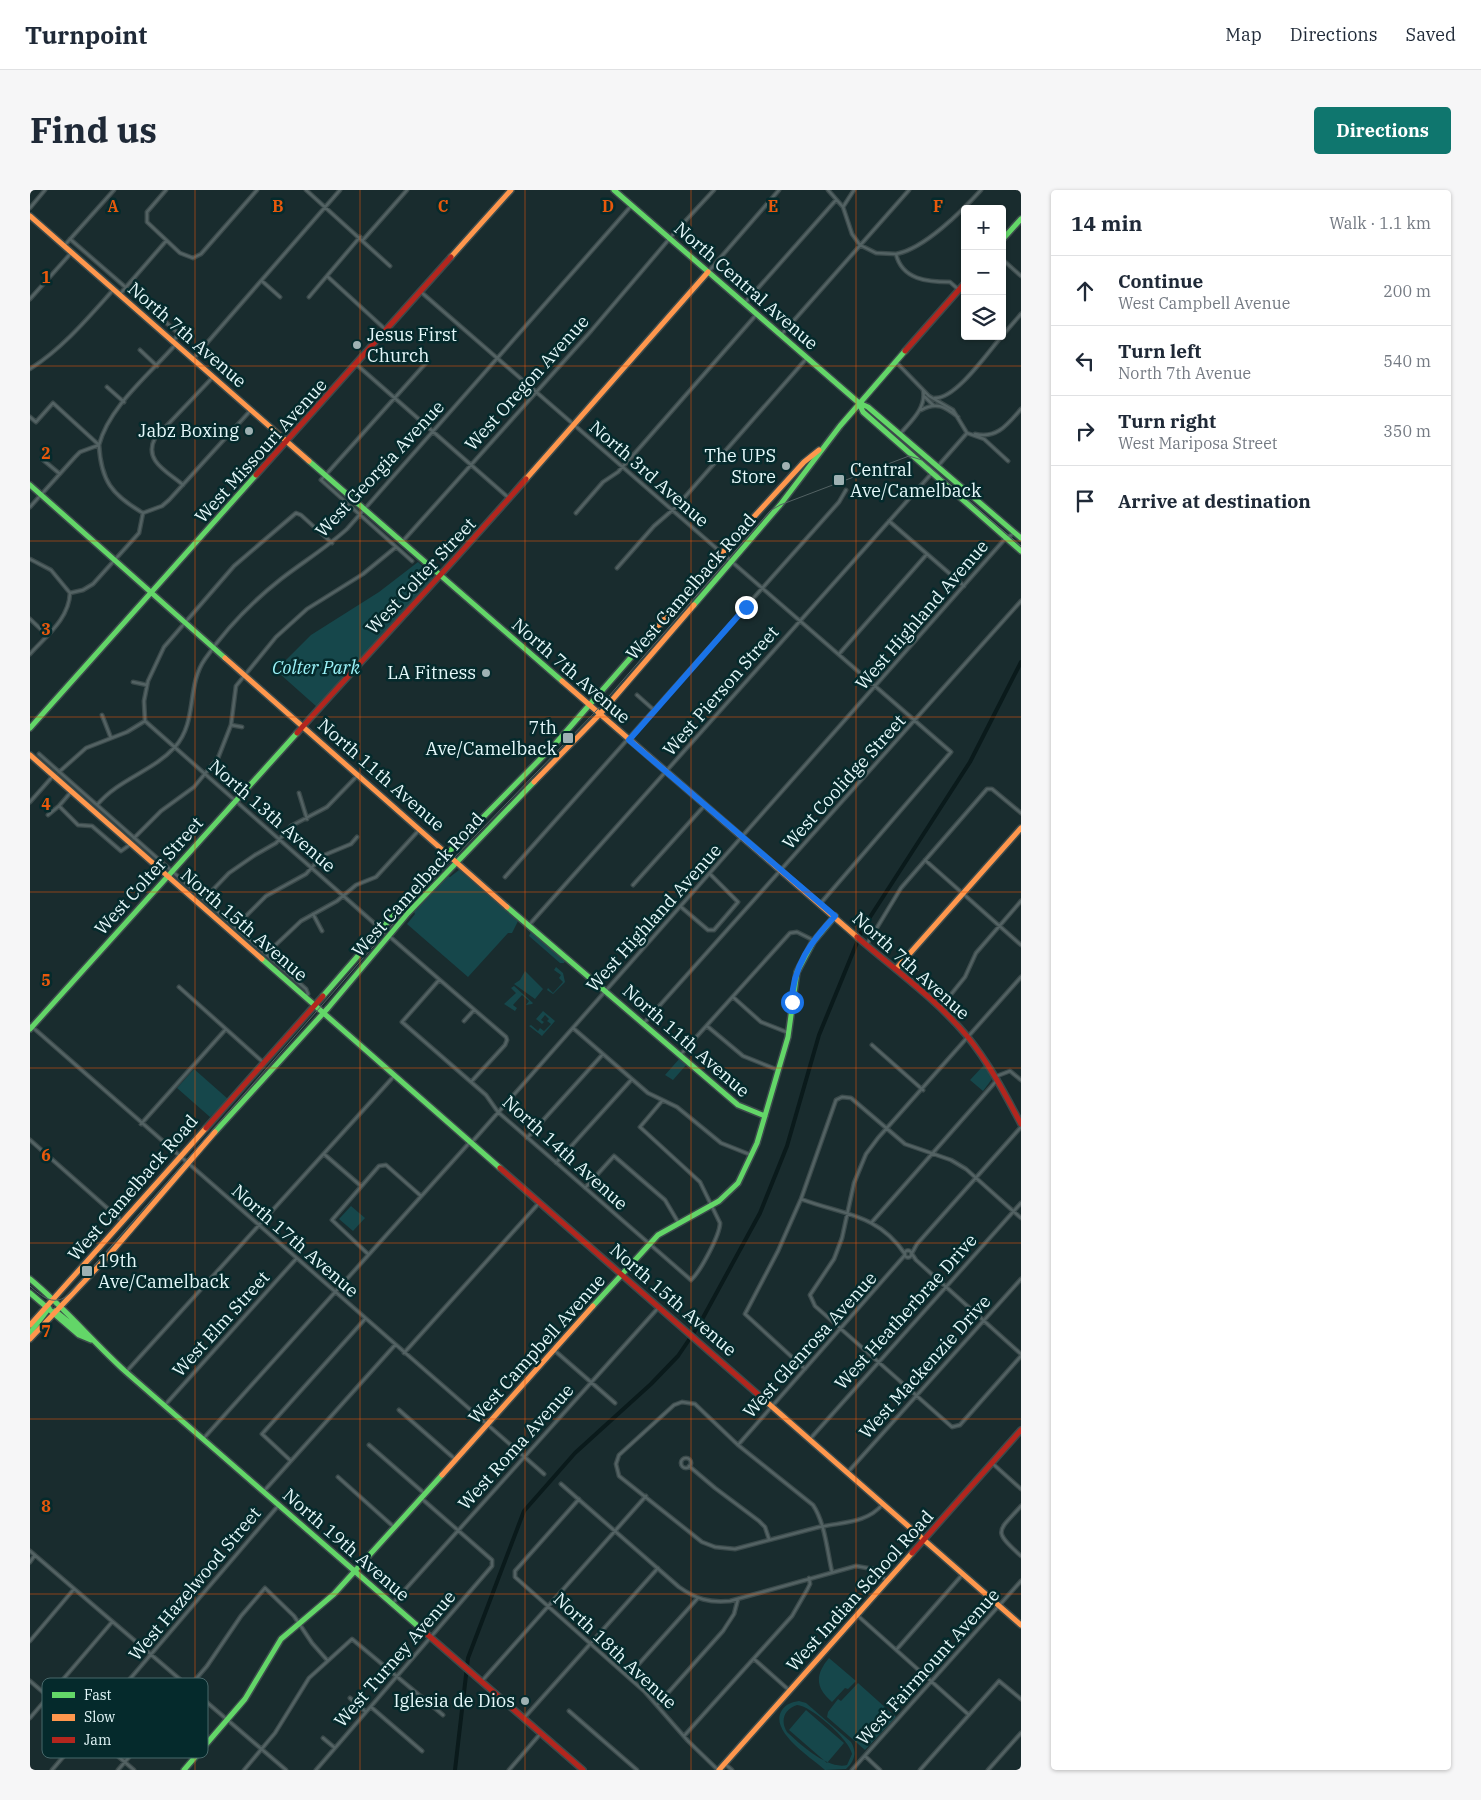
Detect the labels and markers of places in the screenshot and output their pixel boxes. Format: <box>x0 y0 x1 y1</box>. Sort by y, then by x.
place label: Jesus First Church <box>367 323 457 367</box>
marker: Jesus First Church <box>351 339 363 351</box>
place label: Jabz Boxing <box>138 419 239 442</box>
marker: Jabz Boxing <box>243 425 255 437</box>
place label: The UPS Store <box>704 444 776 488</box>
place label: Central Ave/Camelback <box>850 458 982 502</box>
marker: The UPS Store <box>780 460 792 472</box>
marker: Central Ave/Camelback <box>832 473 846 487</box>
place label: LA Fitness <box>387 661 476 684</box>
marker: LA Fitness <box>480 667 492 679</box>
place label: 7th Ave/Camelback <box>426 716 557 760</box>
marker: 7th Ave/Camelback <box>561 731 575 745</box>
place label: 19th Ave/Camelback <box>98 1249 230 1293</box>
marker: 19th Ave/Camelback <box>80 1264 94 1278</box>
place label: Iglesia de Dios <box>393 1689 515 1712</box>
marker: Iglesia de Dios <box>519 1695 531 1707</box>

